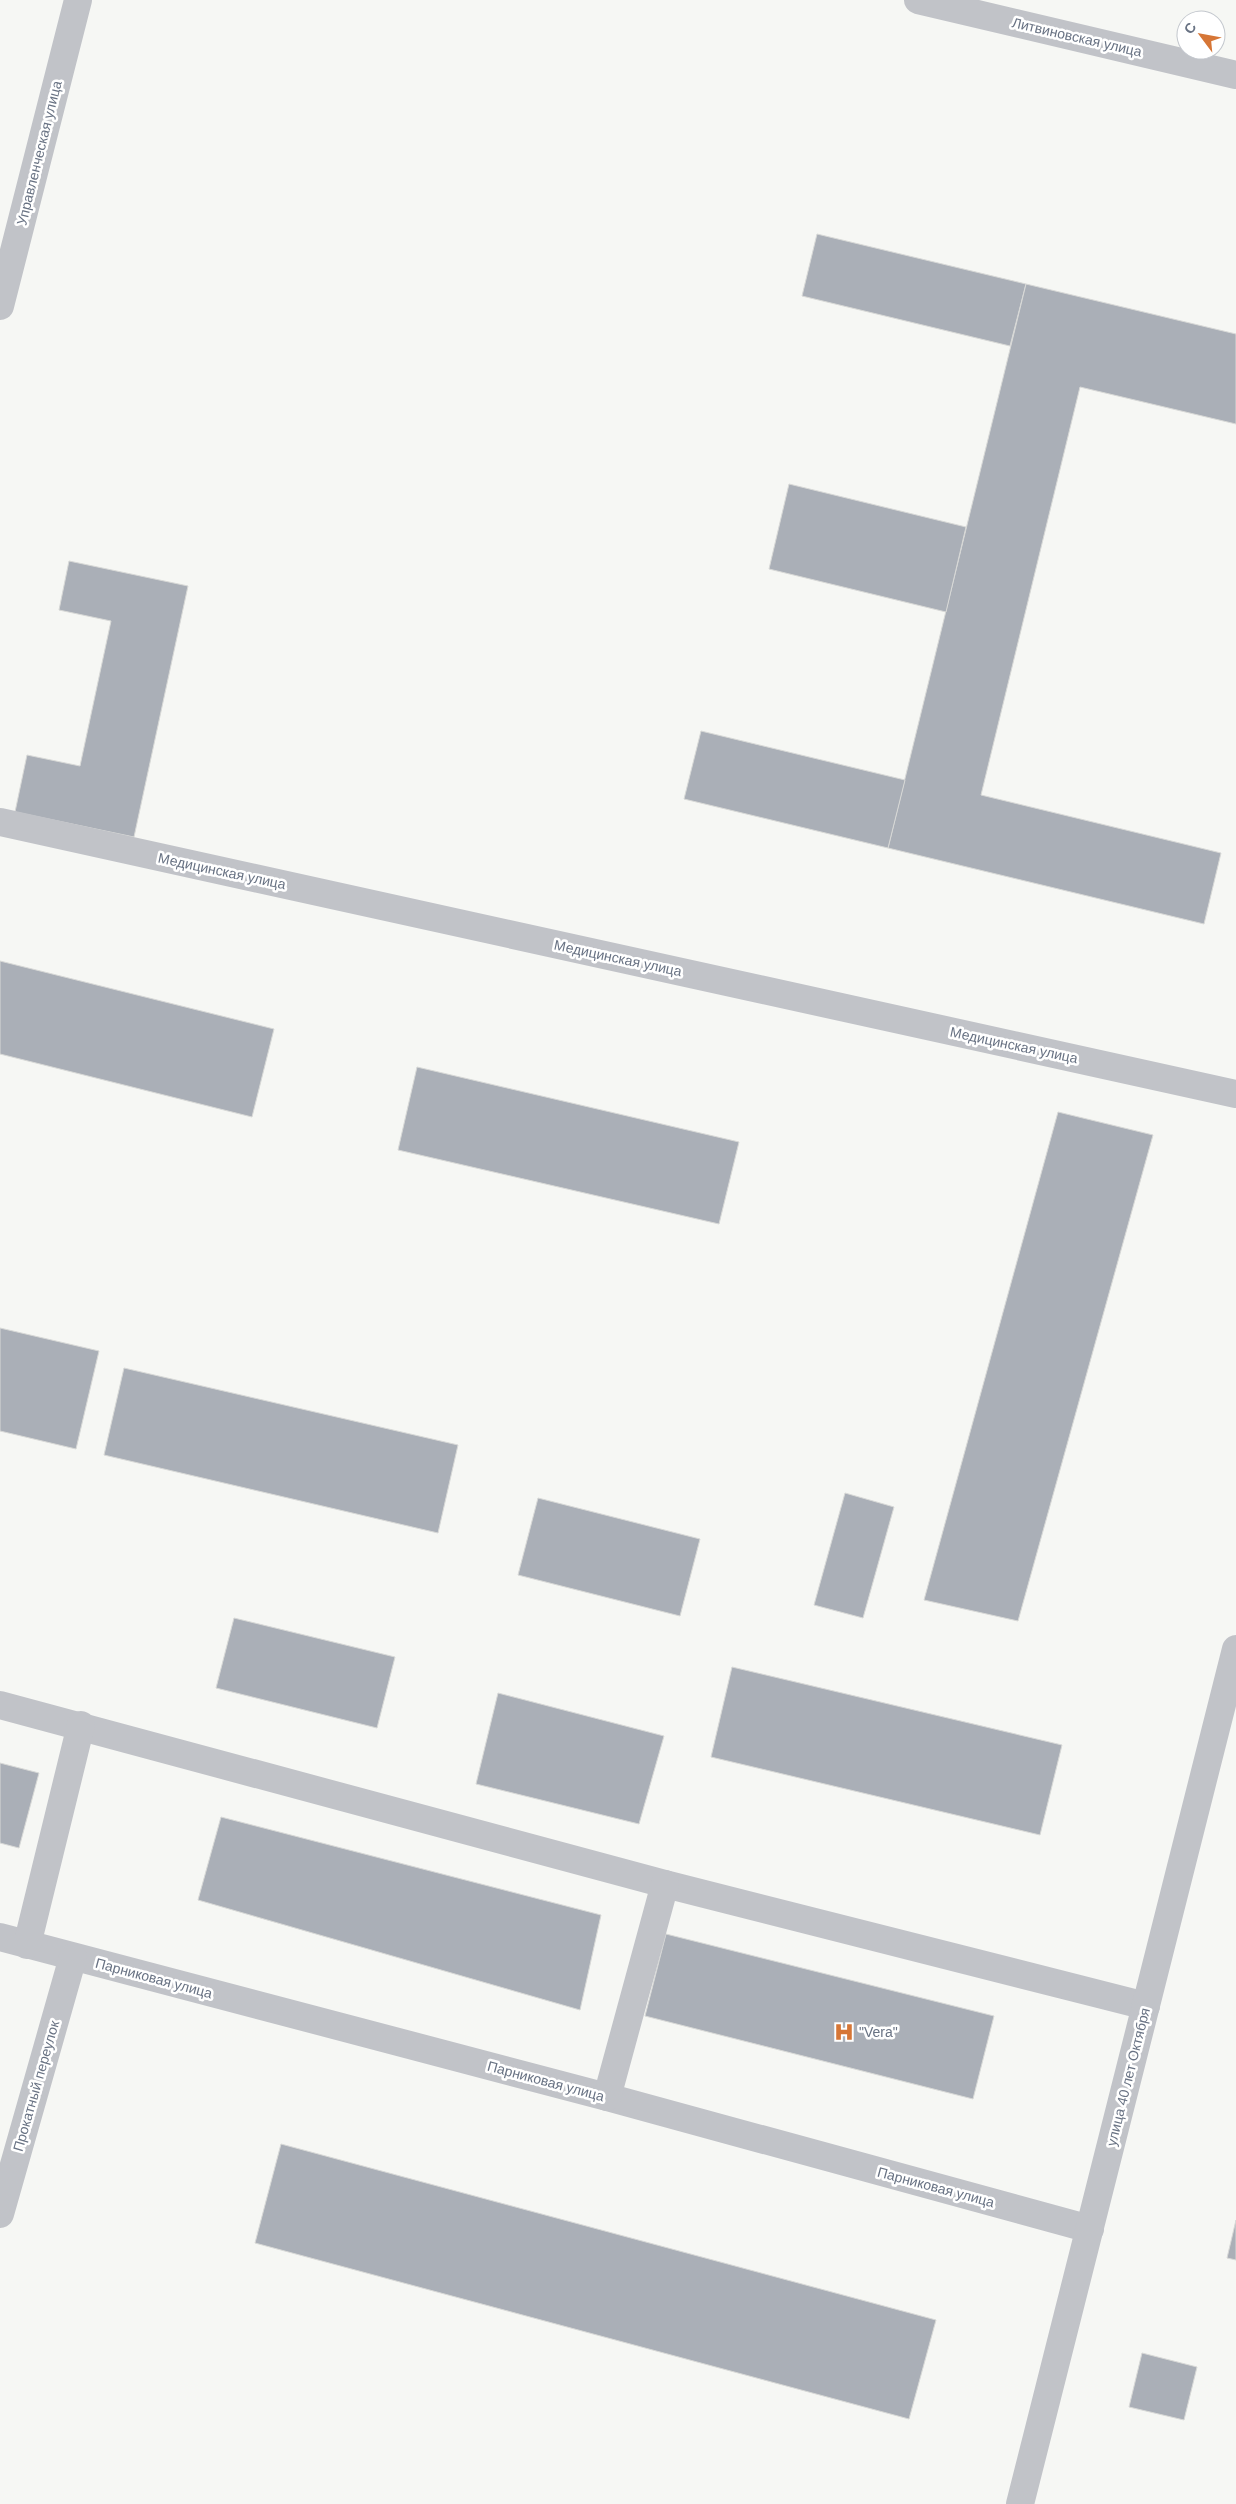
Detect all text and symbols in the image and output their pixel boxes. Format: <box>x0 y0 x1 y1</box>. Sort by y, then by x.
north arrow <box>1176 10 1226 60</box>
street label: Литвиновская улица <box>1011 14 1144 60</box>
text: С <box>1181 20 1199 37</box>
street label: Управленческая улица <box>13 79 65 227</box>
street label: Медицинская улица <box>157 850 287 892</box>
street label: Медицинская улица <box>553 937 683 979</box>
street label: Медицинская улица <box>949 1024 1079 1066</box>
street label: Парниковая улица <box>94 1955 214 2001</box>
street label: улица 40 лет Октября <box>1103 2006 1153 2148</box>
street label: Прокатный переулок <box>10 2018 63 2153</box>
hospital icon: "Vera" <box>833 2021 855 2043</box>
place label: "Vera" <box>859 2024 898 2040</box>
street label: Парниковая улица <box>486 2058 606 2104</box>
street label: Парниковая улица <box>876 2164 996 2210</box>

